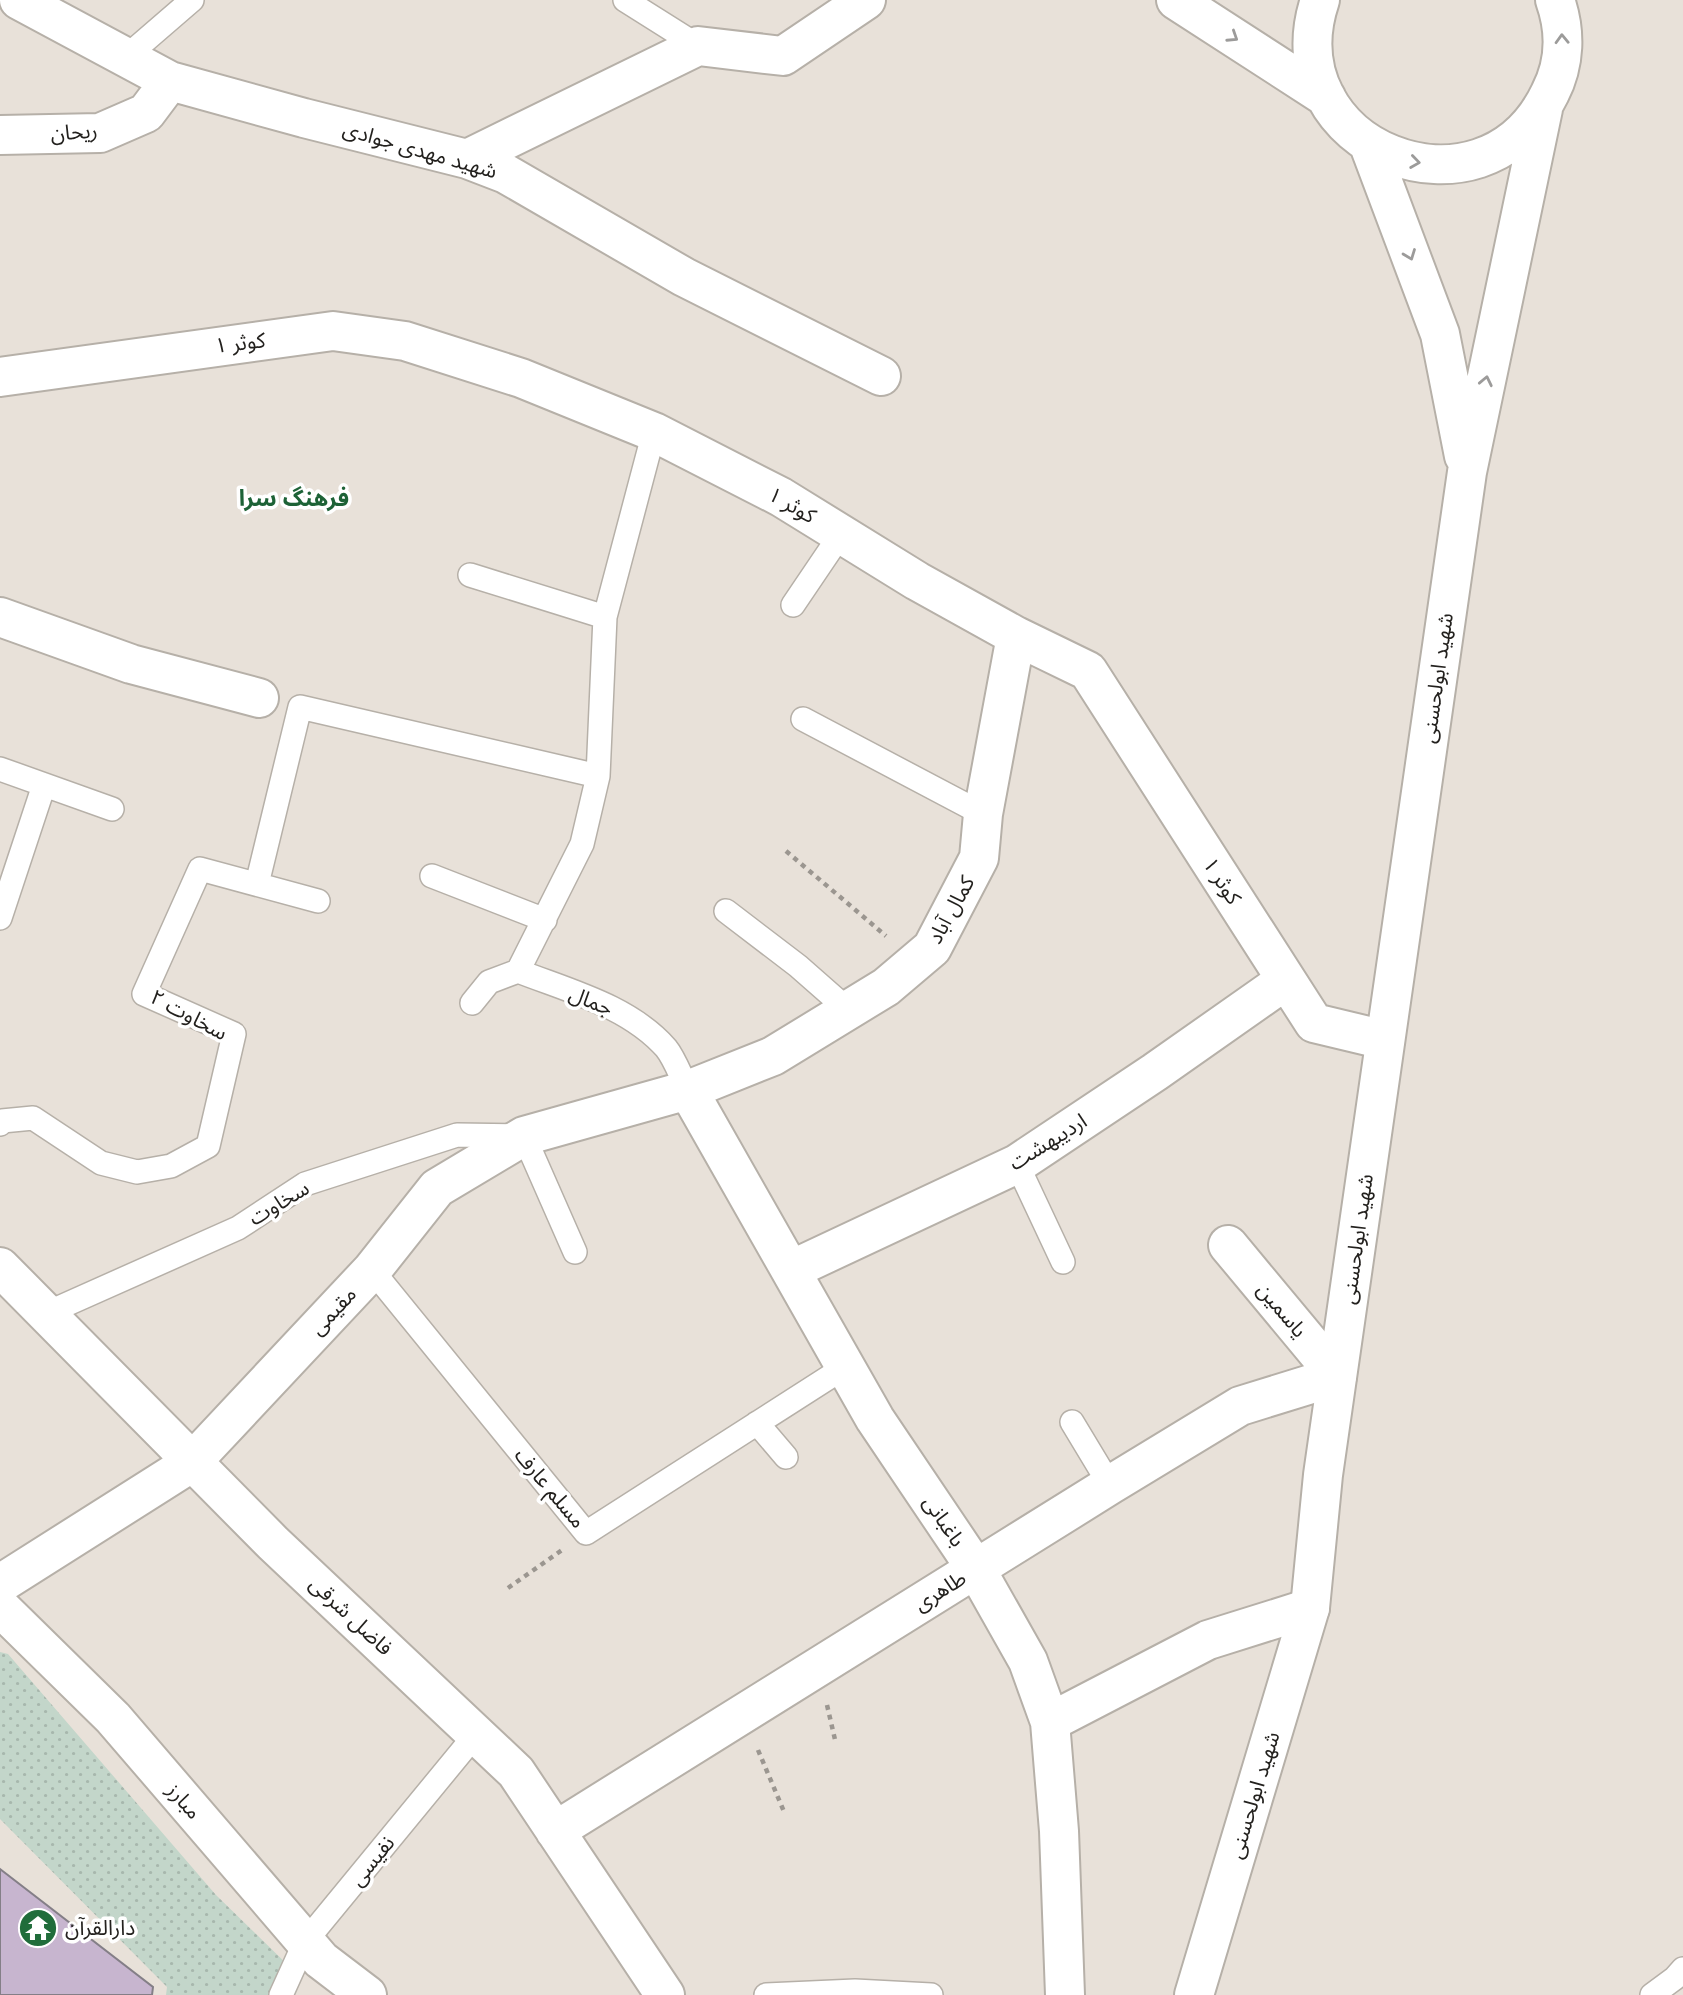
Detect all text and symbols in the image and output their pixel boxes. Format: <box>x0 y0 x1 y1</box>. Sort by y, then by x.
one-way arrow <box>1226 29 1239 42</box>
one-way arrow <box>1554 34 1569 45</box>
street label: شهید مهدی جوادی <box>337 107 503 193</box>
street label: ریحان <box>49 108 99 156</box>
one-way arrow <box>1409 155 1421 170</box>
one-way arrow <box>1402 248 1416 260</box>
street label: کوثر ۱ <box>212 318 268 368</box>
one-way arrow <box>1477 375 1492 387</box>
street label: کوثر ۱ <box>759 473 825 537</box>
district label: فرهنگ سرا <box>239 474 349 523</box>
street label: شهید ابولحسنی <box>1406 610 1468 746</box>
street label: کوثر ۱ <box>1190 848 1254 915</box>
street label: کمال آباد <box>914 867 988 953</box>
street label: جمال <box>562 972 620 1030</box>
street label: سخاوت ۲ <box>142 976 236 1054</box>
street label: اردیبهشت <box>999 1100 1097 1184</box>
street label: سخاوت <box>239 1167 319 1239</box>
street label: شهید ابولحسنی <box>1326 1171 1388 1307</box>
street label: یاسمین <box>1245 1271 1319 1349</box>
street label: مقیمی <box>298 1275 368 1347</box>
street label: مسلم عارف <box>502 1437 598 1539</box>
street label: باغبانی <box>910 1485 978 1557</box>
street label: طاهری <box>904 1557 976 1625</box>
street label: فاضل شرقی <box>298 1564 404 1668</box>
street label: شهید ابولحسنی <box>1214 1726 1294 1864</box>
street label: مبارز <box>154 1771 214 1830</box>
street label: نفیسی <box>337 1825 407 1897</box>
place label: دارالقرآن <box>65 1906 135 1950</box>
temple icon: دارالقرآن <box>17 1907 59 1949</box>

